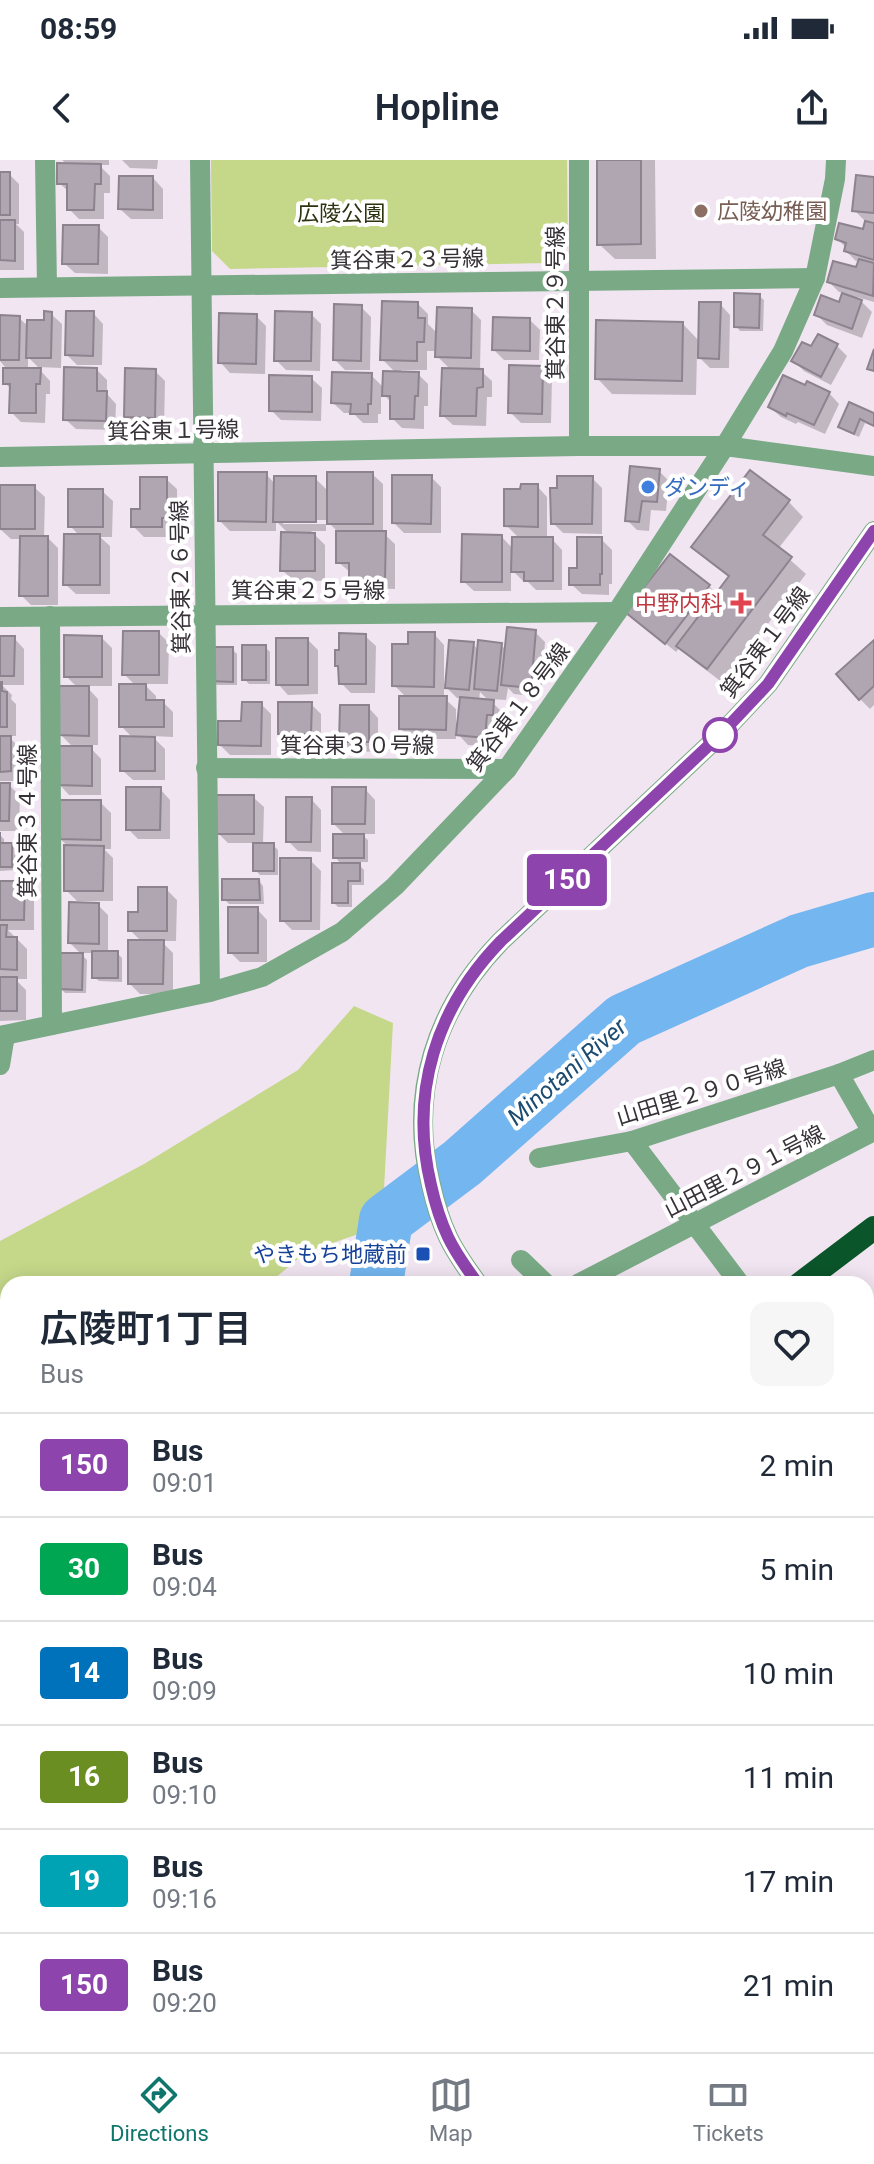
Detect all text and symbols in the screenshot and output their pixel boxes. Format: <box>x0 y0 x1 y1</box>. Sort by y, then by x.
text: 08:59 <box>40 11 117 46</box>
icon: back <box>40 86 84 130</box>
icon: share <box>790 86 834 130</box>
text: Hopline <box>375 87 499 129</box>
place label: 広陵幼稚園 <box>717 199 827 224</box>
park label: 広陵公園 <box>297 201 385 226</box>
marker: 広陵幼稚園 <box>692 202 710 220</box>
street label: 箕谷東２９号線 <box>543 226 568 380</box>
street label: 箕谷東２３号線 <box>330 246 484 273</box>
street label: 箕谷東１号線 <box>107 417 239 444</box>
place label: ダンディ <box>664 475 750 500</box>
marker: ダンディ <box>639 478 657 496</box>
street label: 箕谷東２６号線 <box>167 500 194 654</box>
street label: 箕谷東２５号線 <box>231 578 385 603</box>
street label: 箕谷東１号線 <box>716 582 815 703</box>
place label: 中野内科 <box>635 591 723 616</box>
marker: 中野内科 <box>730 592 752 614</box>
street label: 箕谷東１８号線 <box>462 638 575 776</box>
unlabelled marker <box>703 718 737 752</box>
street label: 箕谷東３０号線 <box>280 733 434 758</box>
street label: 箕谷東３４号線 <box>15 744 40 898</box>
line badge: 150 <box>521 854 613 906</box>
text: 150 <box>543 863 591 896</box>
water label: Minotani River <box>502 1012 633 1131</box>
street label: 山田里２９０号線 <box>613 1055 789 1130</box>
street label: 山田里２９１号線 <box>660 1120 828 1223</box>
place label: やきもち地蔵前 <box>253 1242 407 1267</box>
marker: やきもち地蔵前 <box>414 1245 432 1263</box>
button: heart <box>750 1302 834 1386</box>
text: 広陵町1丁目 <box>40 1307 252 1351</box>
text: Bus <box>40 1359 84 1389</box>
text: Bus <box>152 1433 203 1468</box>
text: 150 <box>60 1448 108 1481</box>
text: 2 min <box>760 1448 834 1483</box>
text: 09:01 <box>152 1468 217 1498</box>
text: Bus <box>152 1537 203 1572</box>
text: 30 <box>68 1552 100 1585</box>
text: 5 min <box>760 1552 834 1587</box>
text: 09:04 <box>152 1572 217 1602</box>
text: Bus <box>152 1641 203 1676</box>
text: 14 <box>68 1656 100 1689</box>
text: 10 min <box>743 1656 834 1691</box>
text: 09:09 <box>152 1676 217 1706</box>
text: Bus <box>152 1745 203 1780</box>
text: 16 <box>68 1760 100 1793</box>
text: 11 min <box>743 1760 834 1795</box>
text: 09:10 <box>152 1780 217 1810</box>
text: Bus <box>152 1849 203 1884</box>
text: 19 <box>68 1864 100 1897</box>
text: 17 min <box>743 1864 834 1899</box>
text: 09:16 <box>152 1884 217 1914</box>
text: Bus <box>152 1953 203 1988</box>
text: 150 <box>60 1968 108 2001</box>
text: 21 min <box>743 1968 834 2003</box>
text: 09:20 <box>152 1988 217 2018</box>
tab: Directions <box>110 2073 209 2146</box>
tab: Map <box>429 2073 473 2146</box>
tab: Tickets <box>693 2073 764 2146</box>

